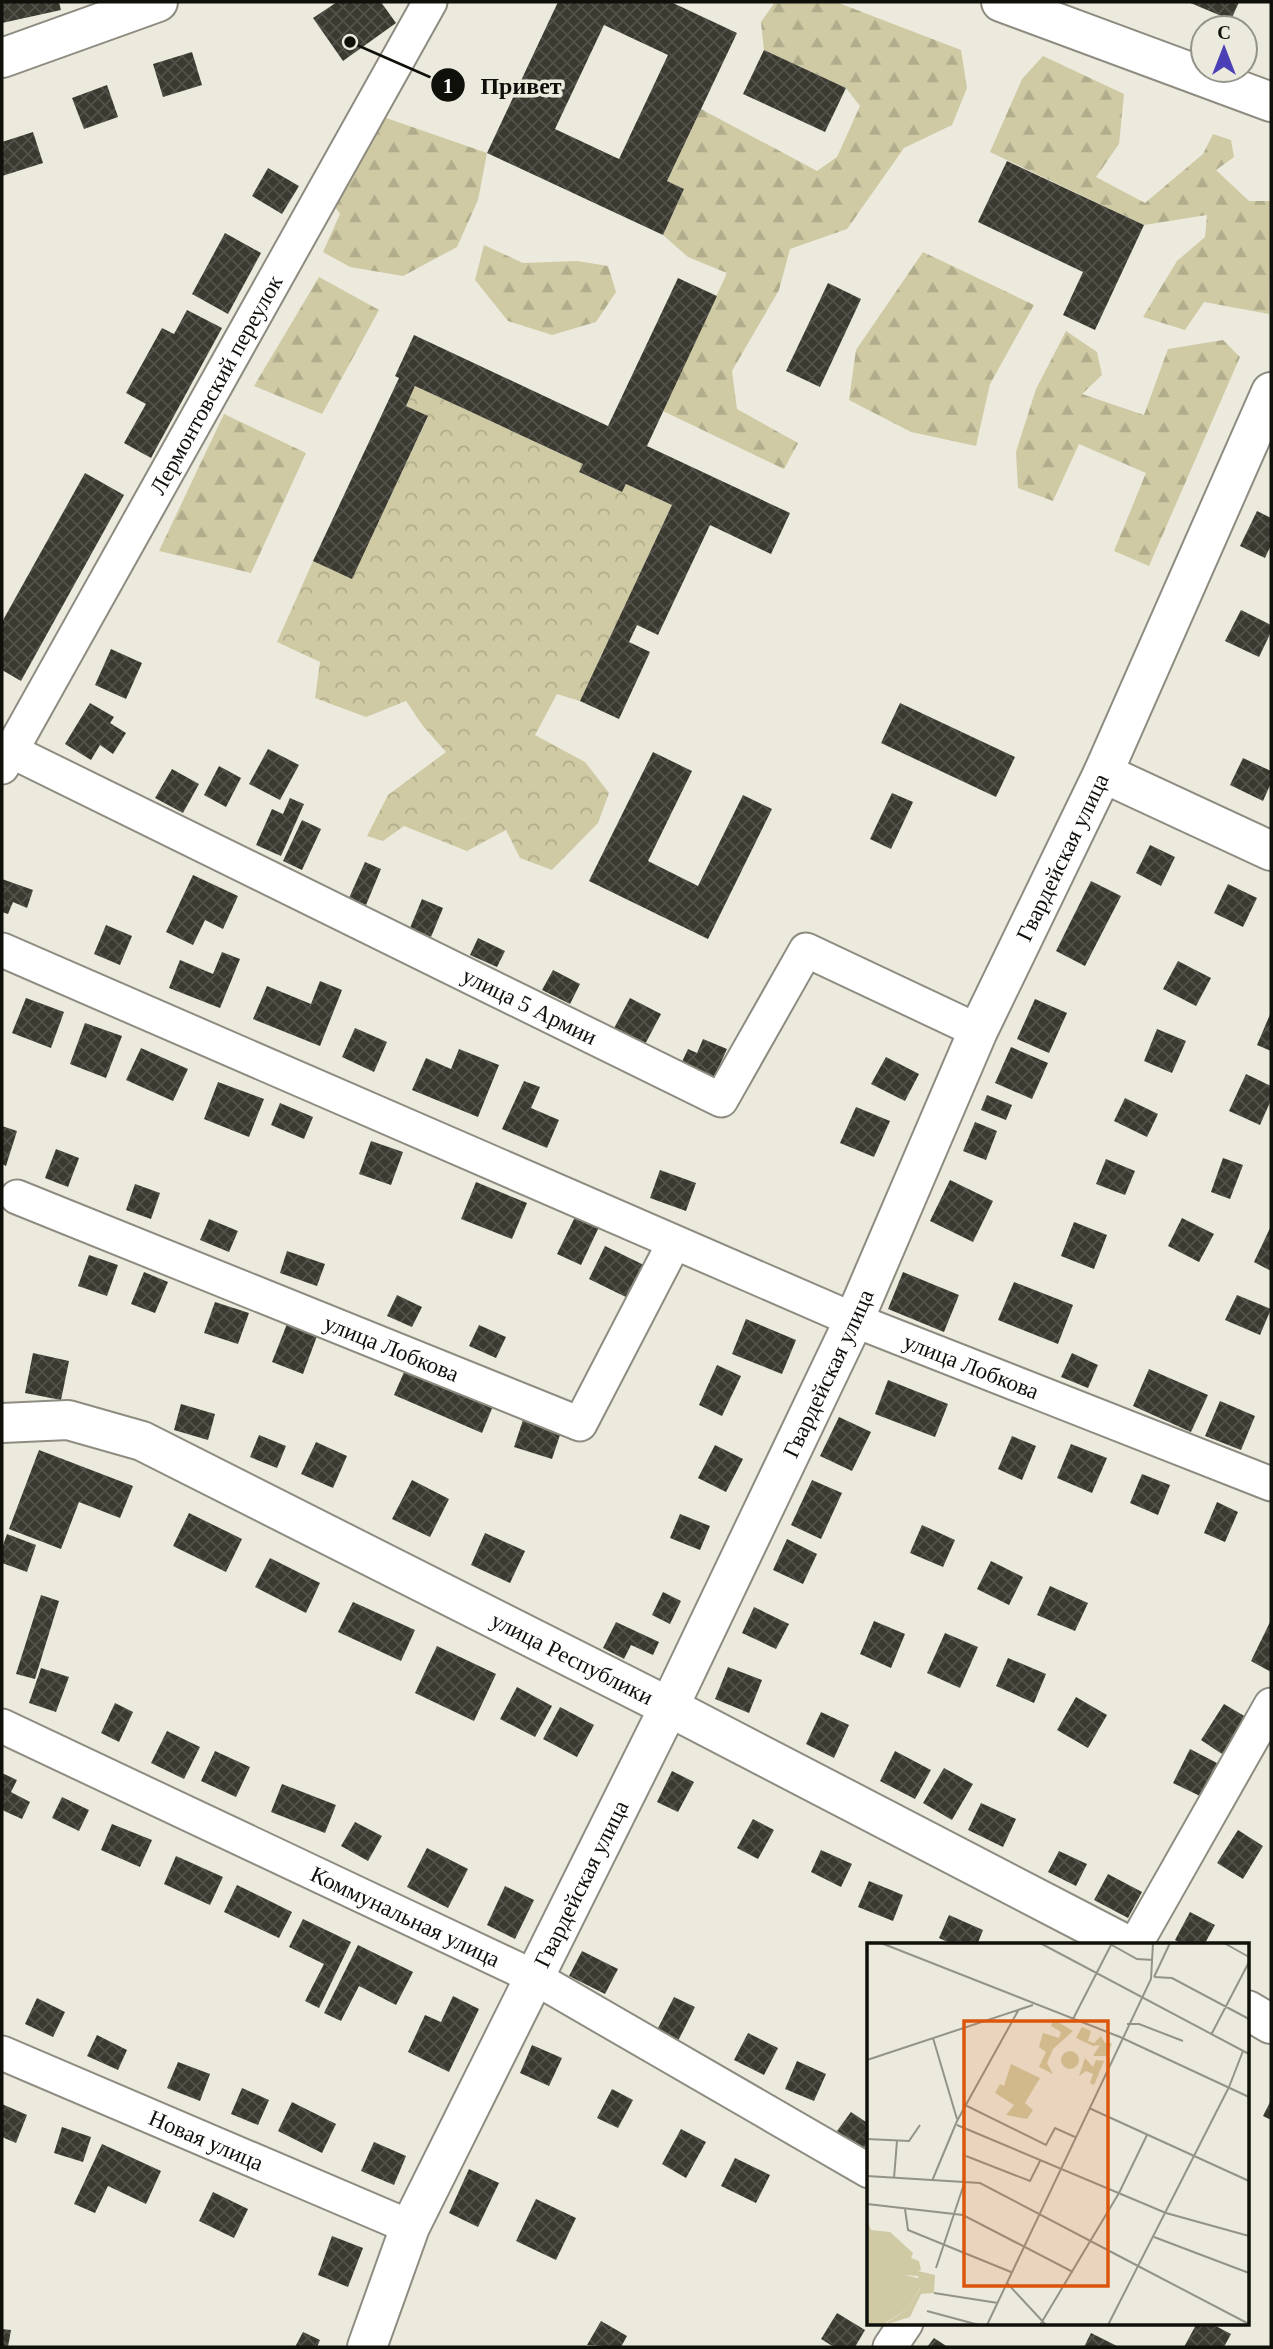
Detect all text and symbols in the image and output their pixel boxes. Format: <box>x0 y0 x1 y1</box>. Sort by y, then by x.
north arrow <box>1189 14 1259 84</box>
text: С <box>1217 22 1231 43</box>
callout: Привет <box>431 63 575 108</box>
text: Привет <box>480 73 562 99</box>
text: 1 <box>443 74 453 98</box>
street label: Лермонтовский переулок <box>145 270 288 499</box>
street label: Гвардейская улица <box>1012 770 1114 945</box>
street label: улица 5 Армии <box>458 963 601 1050</box>
street label: Гвардейская улица <box>778 1286 879 1462</box>
street label: улица Лобкова <box>320 1310 463 1387</box>
street label: улица Лобкова <box>900 1329 1042 1404</box>
street label: улица Республики <box>487 1607 657 1710</box>
street label: Гвардейская улица <box>529 1796 633 1971</box>
street label: Коммунальная улица <box>307 1861 504 1972</box>
inset map <box>867 1943 1248 2324</box>
street label: Новая улица <box>145 2105 267 2176</box>

